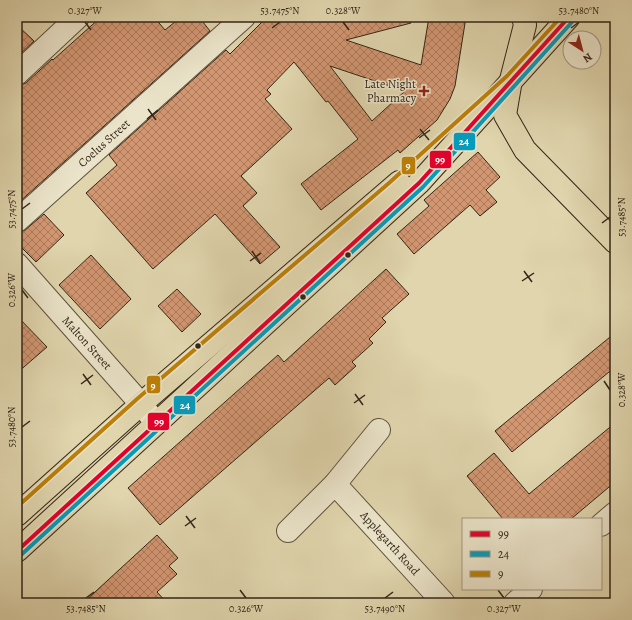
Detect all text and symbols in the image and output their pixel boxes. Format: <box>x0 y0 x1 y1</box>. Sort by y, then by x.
text: 0.327°W <box>68 4 103 17</box>
text: 53.7475°N <box>261 4 299 17</box>
text: 0.328°W <box>326 4 361 17</box>
text: 53.7480°N <box>559 4 599 17</box>
north arrow <box>562 30 602 70</box>
text: N <box>580 49 595 66</box>
place label: Late Night Pharmacy <box>364 76 417 106</box>
marker: Late Night Pharmacy <box>419 86 429 96</box>
street label: Coelus Street <box>75 115 133 171</box>
line badge: 24 <box>453 132 476 151</box>
text: 24 <box>459 134 469 149</box>
line badge: 99 <box>429 150 452 169</box>
text: 99 <box>435 152 445 167</box>
line badge: 9 <box>401 156 416 175</box>
text: 9 <box>405 158 411 173</box>
text: 53.7475°N <box>5 190 18 228</box>
text: 53.7485°N <box>615 197 628 237</box>
unlabelled marker <box>343 250 353 260</box>
text: 0.326°W <box>5 272 18 307</box>
unlabelled marker <box>298 292 308 302</box>
street label: Malton Street <box>59 313 115 373</box>
unlabelled marker <box>193 341 203 351</box>
text: 0.328°W <box>615 372 628 407</box>
line badge: 9 <box>146 375 161 394</box>
text: 9 <box>150 378 156 393</box>
line badge: 24 <box>173 395 196 415</box>
text: 24 <box>180 398 190 413</box>
text: 53.7480°N <box>5 407 18 447</box>
line badge: 99 <box>147 412 170 431</box>
text: 99 <box>154 414 164 429</box>
street label: Applegarth Road <box>356 507 424 579</box>
legend <box>462 518 602 590</box>
text: 99 <box>498 526 509 542</box>
text: 24 <box>498 546 510 562</box>
text: 9 <box>498 566 503 582</box>
text: 53.7485°N <box>66 602 106 615</box>
text: 0.326°W <box>229 602 264 615</box>
text: 53.7490°N <box>365 602 405 615</box>
text: 0.327°W <box>487 602 522 615</box>

